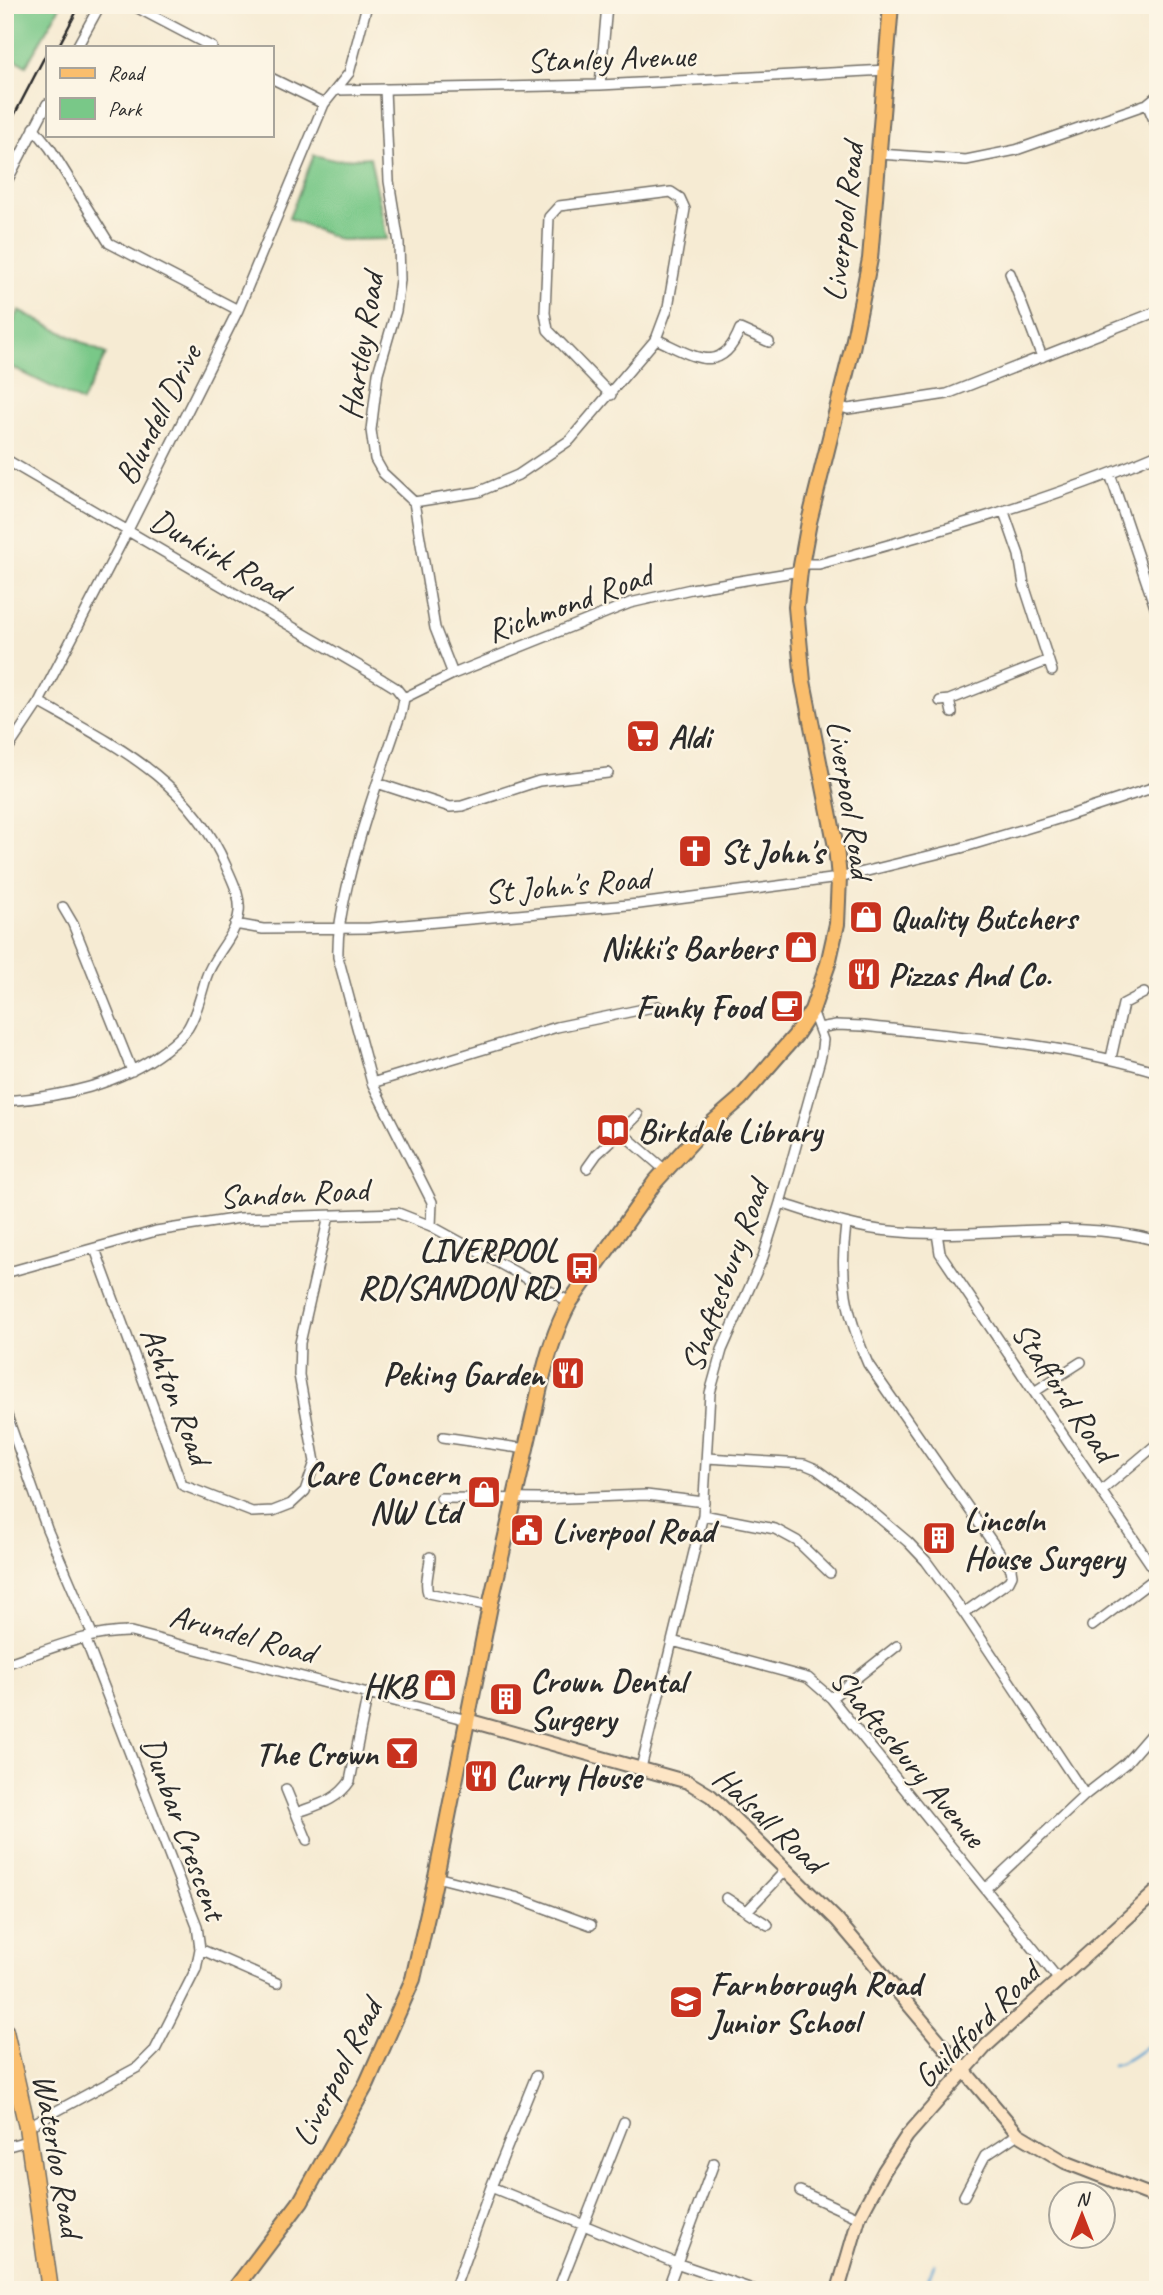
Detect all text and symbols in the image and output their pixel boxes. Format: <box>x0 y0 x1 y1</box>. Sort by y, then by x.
street label: Stanley Avenue <box>526 34 698 82</box>
legend <box>46 46 273 136</box>
text: Road <box>108 60 147 86</box>
text: Park <box>108 96 143 122</box>
street label: Liverpool Road <box>812 136 874 304</box>
street label: Hartley Road <box>329 265 394 422</box>
street label: Blundell Drive <box>105 335 212 492</box>
street label: Dunkirk Road <box>143 499 300 614</box>
street label: Richmond Road <box>481 552 663 652</box>
place label: Aldi <box>668 716 715 758</box>
supermarket icon: Aldi <box>624 717 662 755</box>
street label: Liverpool Road <box>817 717 884 886</box>
place label: St John's <box>720 831 828 873</box>
church icon: St John's <box>676 832 714 870</box>
street label: St John's Road <box>483 856 656 913</box>
place label: Quality Butchers <box>890 897 1080 939</box>
shop icon: Quality Butchers <box>847 898 885 936</box>
place label: Nikki's Barbers <box>601 927 779 969</box>
shop icon: Nikki's Barbers <box>782 928 820 966</box>
place label: Pizzas And Co. <box>888 954 1052 996</box>
restaurant icon: Pizzas And Co. <box>845 955 883 993</box>
place label: Funky Food <box>636 986 768 1028</box>
cafe icon: Funky Food <box>768 987 806 1025</box>
place label: Birkdale Library <box>638 1110 825 1152</box>
library icon: Birkdale Library <box>594 1111 632 1149</box>
street label: Sandon Road <box>219 1168 374 1218</box>
street label: Shaftesbury Road <box>671 1170 781 1378</box>
place label: LIVERPOOL RD/SANDON RD <box>358 1229 562 1309</box>
bus stop icon: LIVERPOOL RD/SANDON RD <box>563 1249 601 1287</box>
street label: Stafford Road <box>1002 1314 1129 1474</box>
street label: Ashton Road <box>131 1321 223 1475</box>
place label: Peking Garden <box>383 1353 546 1395</box>
restaurant icon: Peking Garden <box>549 1354 587 1392</box>
place label: Care Concern NW Ltd <box>305 1453 466 1533</box>
shop icon: Care Concern NW Ltd <box>465 1473 503 1511</box>
place label: Lincoln House Surgery <box>964 1499 1127 1579</box>
place label: Liverpool Road <box>552 1510 720 1552</box>
public building icon: Liverpool Road <box>508 1511 546 1549</box>
building icon: Lincoln House Surgery <box>920 1519 958 1557</box>
street label: Arundel Road <box>165 1594 325 1675</box>
street label: Shaftesbury Avenue <box>821 1659 997 1858</box>
place label: Crown Dental Surgery <box>530 1660 692 1740</box>
place label: HKB <box>363 1665 419 1707</box>
shop icon: HKB <box>421 1666 459 1704</box>
building icon: Crown Dental Surgery <box>487 1680 525 1718</box>
street label: Dunbar Crescent <box>132 1731 238 1929</box>
place label: The Crown <box>255 1733 379 1775</box>
bar icon: The Crown <box>383 1734 421 1772</box>
place label: Curry House <box>505 1756 644 1798</box>
restaurant icon: Curry House <box>462 1757 500 1795</box>
street label: Halsall Road <box>704 1757 838 1886</box>
street label: Guildford Road <box>904 1949 1053 2097</box>
place label: Farnborough Road Junior School <box>708 1963 926 2043</box>
school or university icon: Farnborough Road Junior School <box>667 1983 705 2021</box>
street label: Liverpool Road <box>282 1987 394 2153</box>
street label: Waterloo Road <box>23 2071 94 2245</box>
north arrow <box>1048 2180 1118 2250</box>
text: N <box>1076 2187 1091 2211</box>

